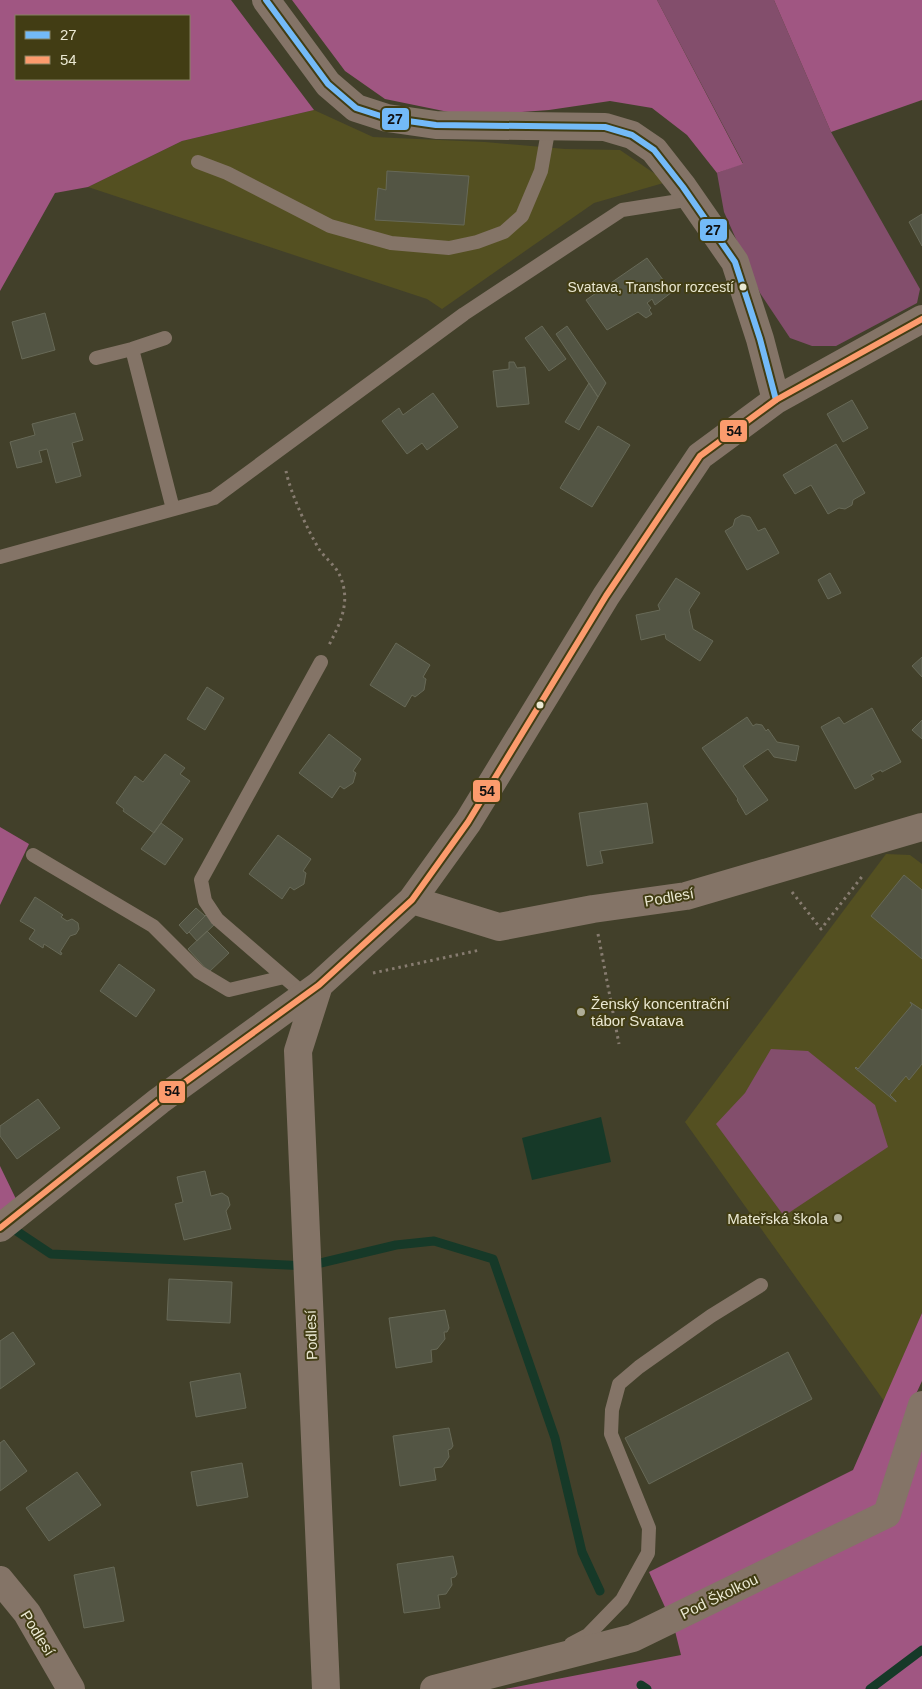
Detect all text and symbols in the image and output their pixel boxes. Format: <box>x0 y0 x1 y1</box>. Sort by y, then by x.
legend <box>15 15 190 80</box>
text: 27 <box>60 26 77 43</box>
text: 54 <box>60 51 77 68</box>
line badge: 27 <box>381 107 410 131</box>
text: 27 <box>387 111 403 127</box>
line badge: 27 <box>699 218 728 242</box>
text: 27 <box>705 222 721 238</box>
place label: Svatava, Transhor rozcestí <box>567 279 734 295</box>
marker: Svatava, Transhor rozcestí <box>738 282 748 292</box>
line badge: 54 <box>719 419 748 443</box>
text: 54 <box>726 423 742 439</box>
unlabelled marker <box>535 700 545 710</box>
line badge: 54 <box>472 779 501 803</box>
text: 54 <box>479 783 495 799</box>
street label: Podlesí <box>643 884 696 910</box>
place label: Ženský koncentrační tábor Svatava <box>591 995 730 1029</box>
marker: Ženský koncentrační tábor Svatava <box>575 1006 587 1018</box>
line badge: 54 <box>158 1080 186 1104</box>
text: 54 <box>164 1083 180 1099</box>
place label: Mateřská škola <box>727 1210 829 1227</box>
marker: Mateřská škola <box>832 1212 844 1224</box>
street label: Podlesí <box>302 1309 320 1360</box>
street label: Pod Školkou <box>677 1570 761 1622</box>
street label: Podlesí <box>18 1607 59 1659</box>

